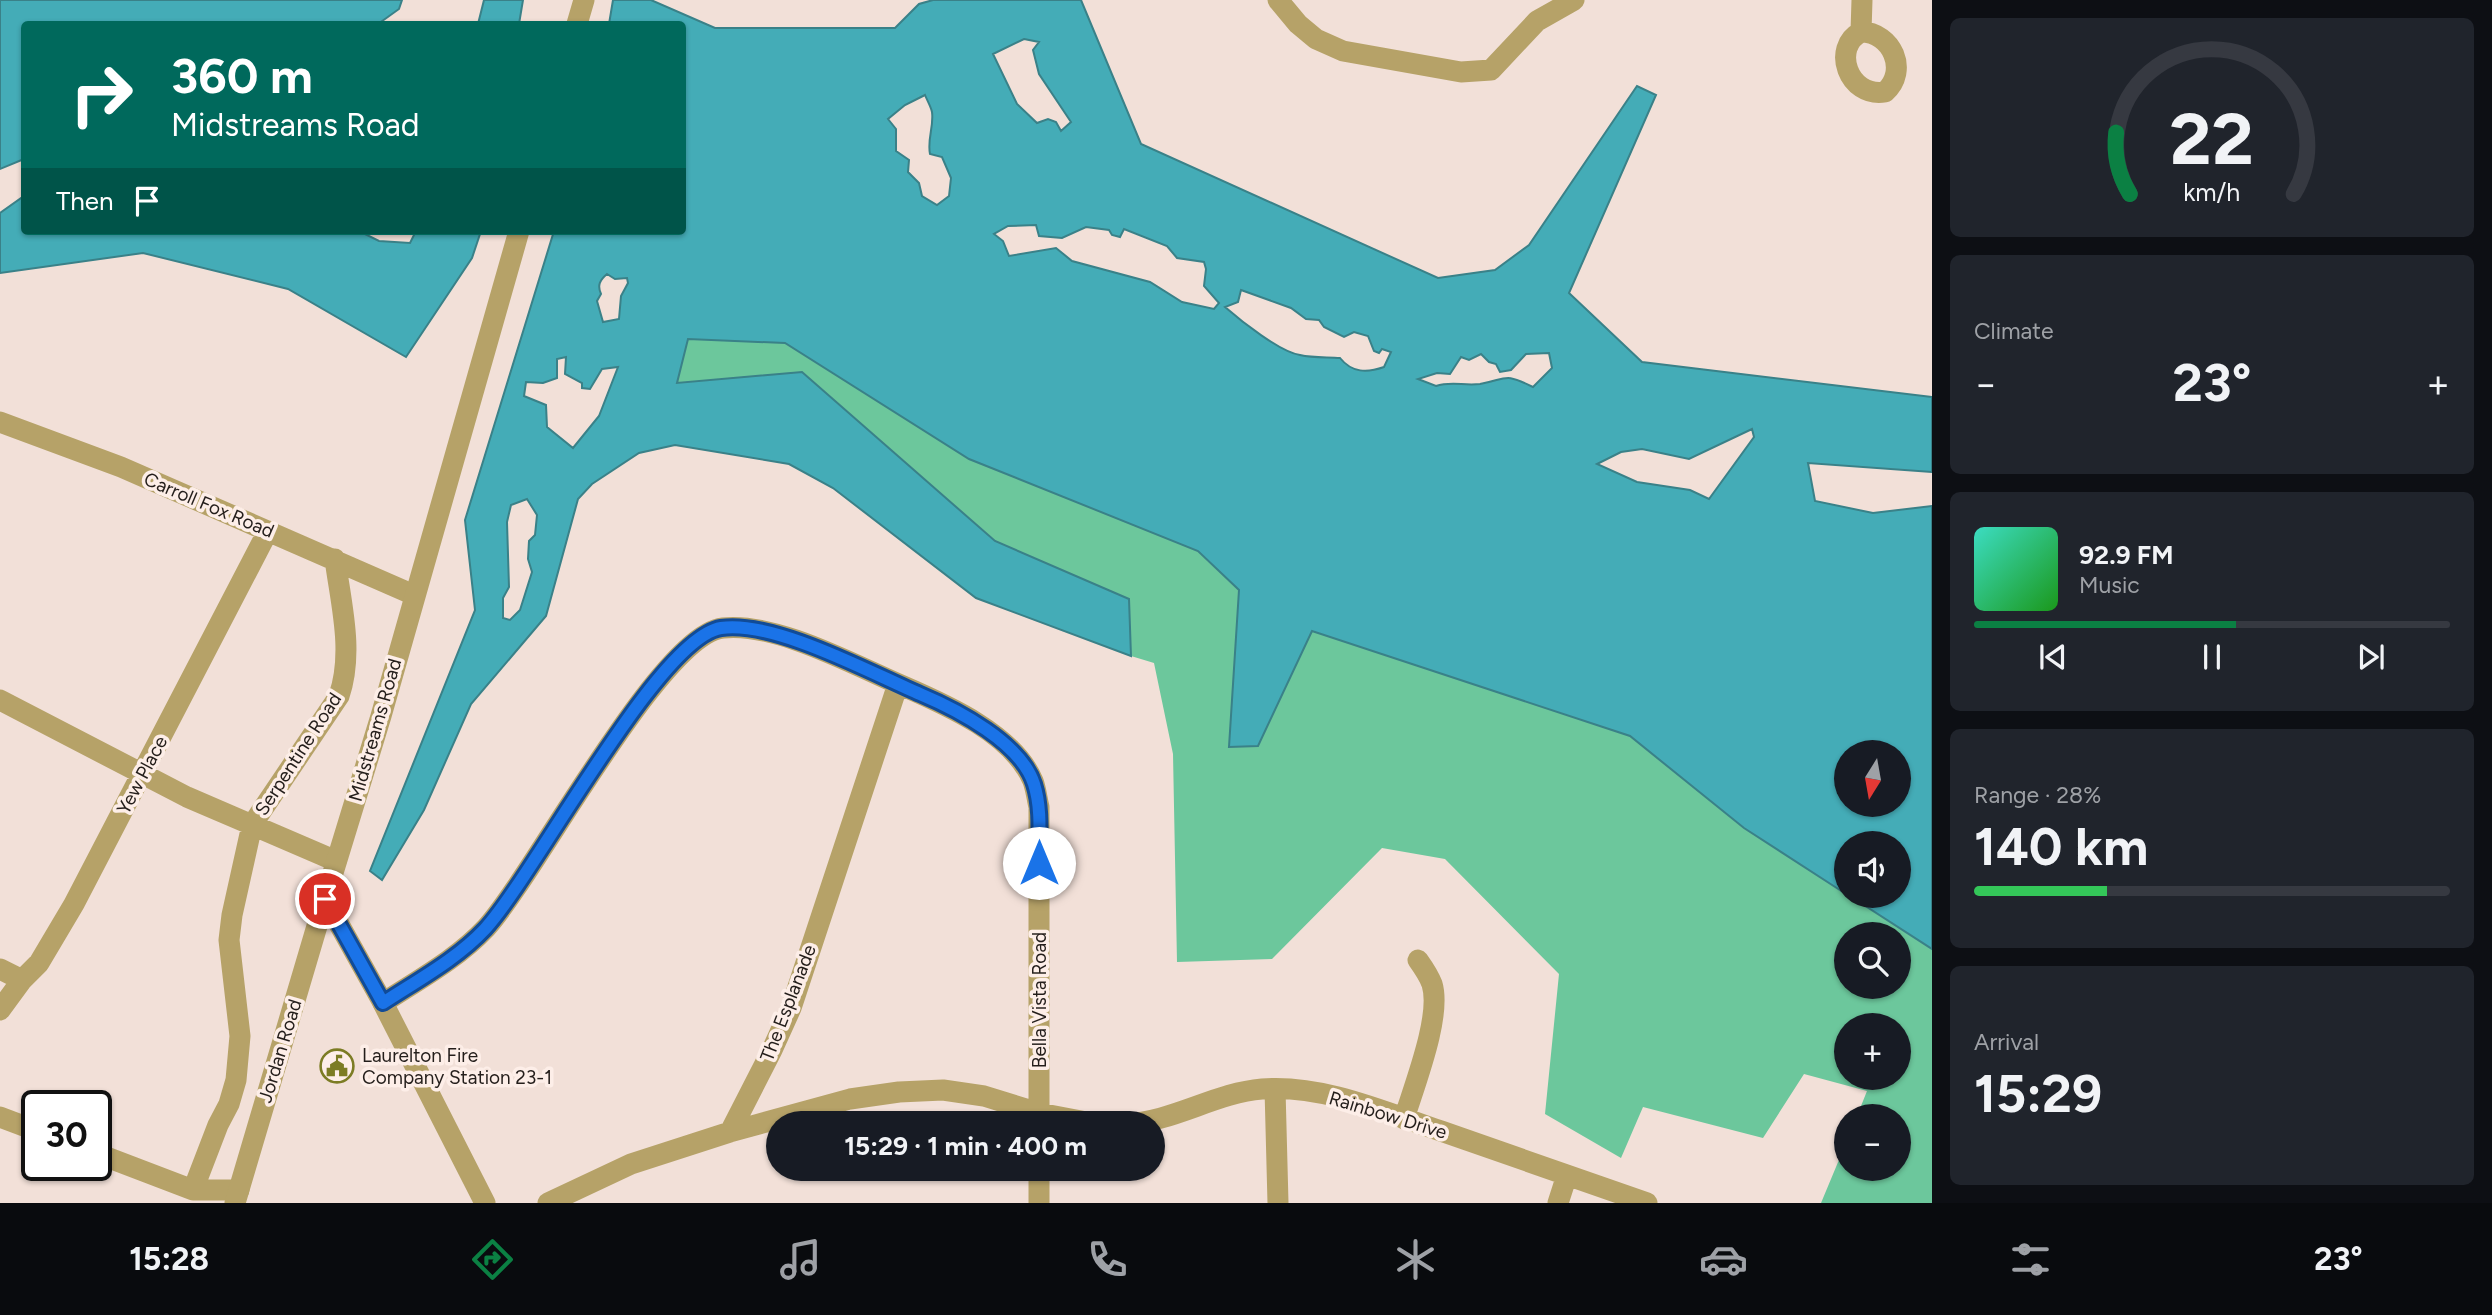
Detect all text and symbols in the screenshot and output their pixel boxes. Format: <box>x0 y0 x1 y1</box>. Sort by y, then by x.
text: 360 m <box>171 46 313 105</box>
icon: right <box>56 49 147 140</box>
text: 22 <box>2170 95 2254 182</box>
text: Midstreams Road <box>171 106 420 144</box>
text: km/h <box>2183 176 2241 206</box>
icon: arrive <box>128 182 166 220</box>
text: Then <box>56 185 114 217</box>
text: Climate <box>1974 317 2053 345</box>
text: 23° <box>2173 352 2251 414</box>
text: − <box>1974 361 1998 407</box>
text: + <box>2426 361 2450 407</box>
street label: Carroll Fox Road <box>141 467 277 543</box>
text: 92.9 FM <box>2079 539 2174 571</box>
text: Music <box>2079 571 2140 599</box>
icon: previous <box>2034 638 2072 676</box>
icon: pause <box>2193 638 2231 676</box>
icon: next <box>2352 638 2390 676</box>
street label: Midstreams Road <box>344 656 406 804</box>
street label: Serpentine Road <box>250 688 346 820</box>
street label: Yew Place <box>112 732 172 818</box>
north arrow <box>1834 740 1911 817</box>
map controls <box>1834 740 1911 1181</box>
text: Range · 28% <box>1974 781 2101 809</box>
text: 140 km <box>1974 816 2148 878</box>
position arrow <box>1002 826 1076 900</box>
button: sound <box>1834 831 1911 908</box>
pin <box>295 869 355 929</box>
icon: arrive <box>306 880 344 918</box>
button: search <box>1834 922 1911 999</box>
street label: Bella Vista Road <box>1028 932 1051 1068</box>
street label: The Esplanade <box>755 941 821 1065</box>
street label: Jordan Road <box>253 996 307 1106</box>
button: + <box>1834 1013 1911 1090</box>
text: Arrival <box>1974 1028 2039 1056</box>
place label: Laurelton Fire Company Station 23-1 <box>362 1044 552 1089</box>
public building icon: Laurelton Fire Company Station 23-1 <box>318 1047 356 1085</box>
text: 15:29 <box>1974 1063 2102 1125</box>
street label: Rainbow Drive <box>1326 1086 1450 1144</box>
speed limit sign: 30 <box>21 1090 112 1181</box>
button: − <box>1834 1104 1911 1181</box>
text: 15:29 · 1 min · 400 m <box>844 1130 1087 1162</box>
icon: directions <box>468 1235 517 1284</box>
icon: music <box>776 1235 825 1284</box>
icon: phone <box>1083 1235 1132 1284</box>
icon: climate <box>1391 1235 1440 1284</box>
icon: car <box>1699 1235 1748 1284</box>
icon: filters <box>2006 1235 2055 1284</box>
text: 15:28 <box>129 1240 209 1278</box>
text: 23° <box>2314 1240 2363 1278</box>

